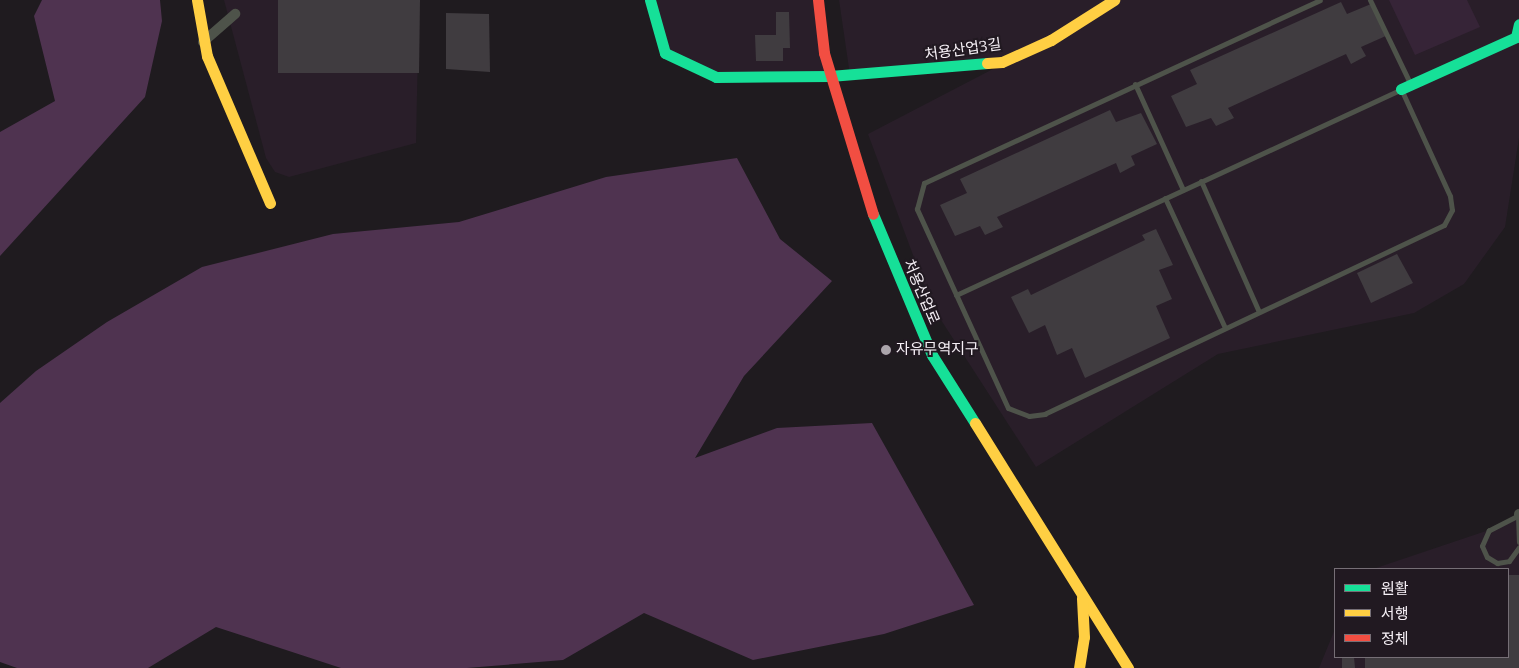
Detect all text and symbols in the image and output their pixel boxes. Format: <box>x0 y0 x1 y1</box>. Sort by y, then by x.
street label: 처용산업3길 <box>923 36 1003 64</box>
street label: 처용산업로 <box>899 257 943 327</box>
place label: 자유무역지구 <box>896 341 979 359</box>
marker: 자유무역지구 <box>880 344 892 356</box>
legend <box>1334 568 1509 658</box>
text: 원활 <box>1381 580 1409 598</box>
text: 서행 <box>1381 605 1409 623</box>
text: 정체 <box>1381 630 1409 648</box>

